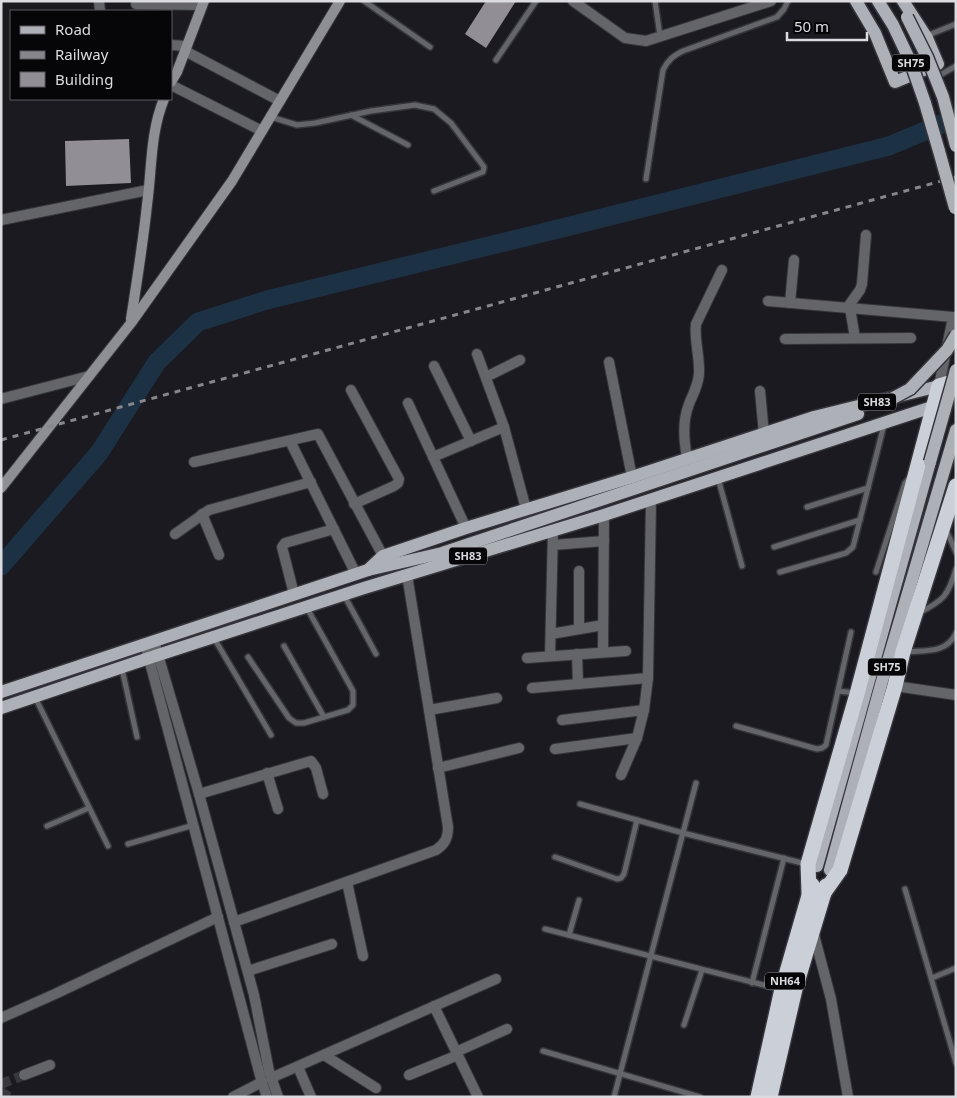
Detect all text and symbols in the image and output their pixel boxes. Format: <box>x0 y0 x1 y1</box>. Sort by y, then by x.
legend <box>10 10 172 100</box>
scale bar <box>787 10 867 42</box>
text: 50 m <box>794 16 829 36</box>
text: Road <box>55 19 91 39</box>
text: Railway <box>55 44 109 64</box>
road number: SH75 <box>892 54 930 72</box>
text: Building <box>55 69 113 89</box>
road number: SH83 <box>858 394 896 411</box>
road number: SH83 <box>449 548 487 564</box>
road number: SH75 <box>868 659 906 676</box>
road number: NH64 <box>765 972 805 989</box>

